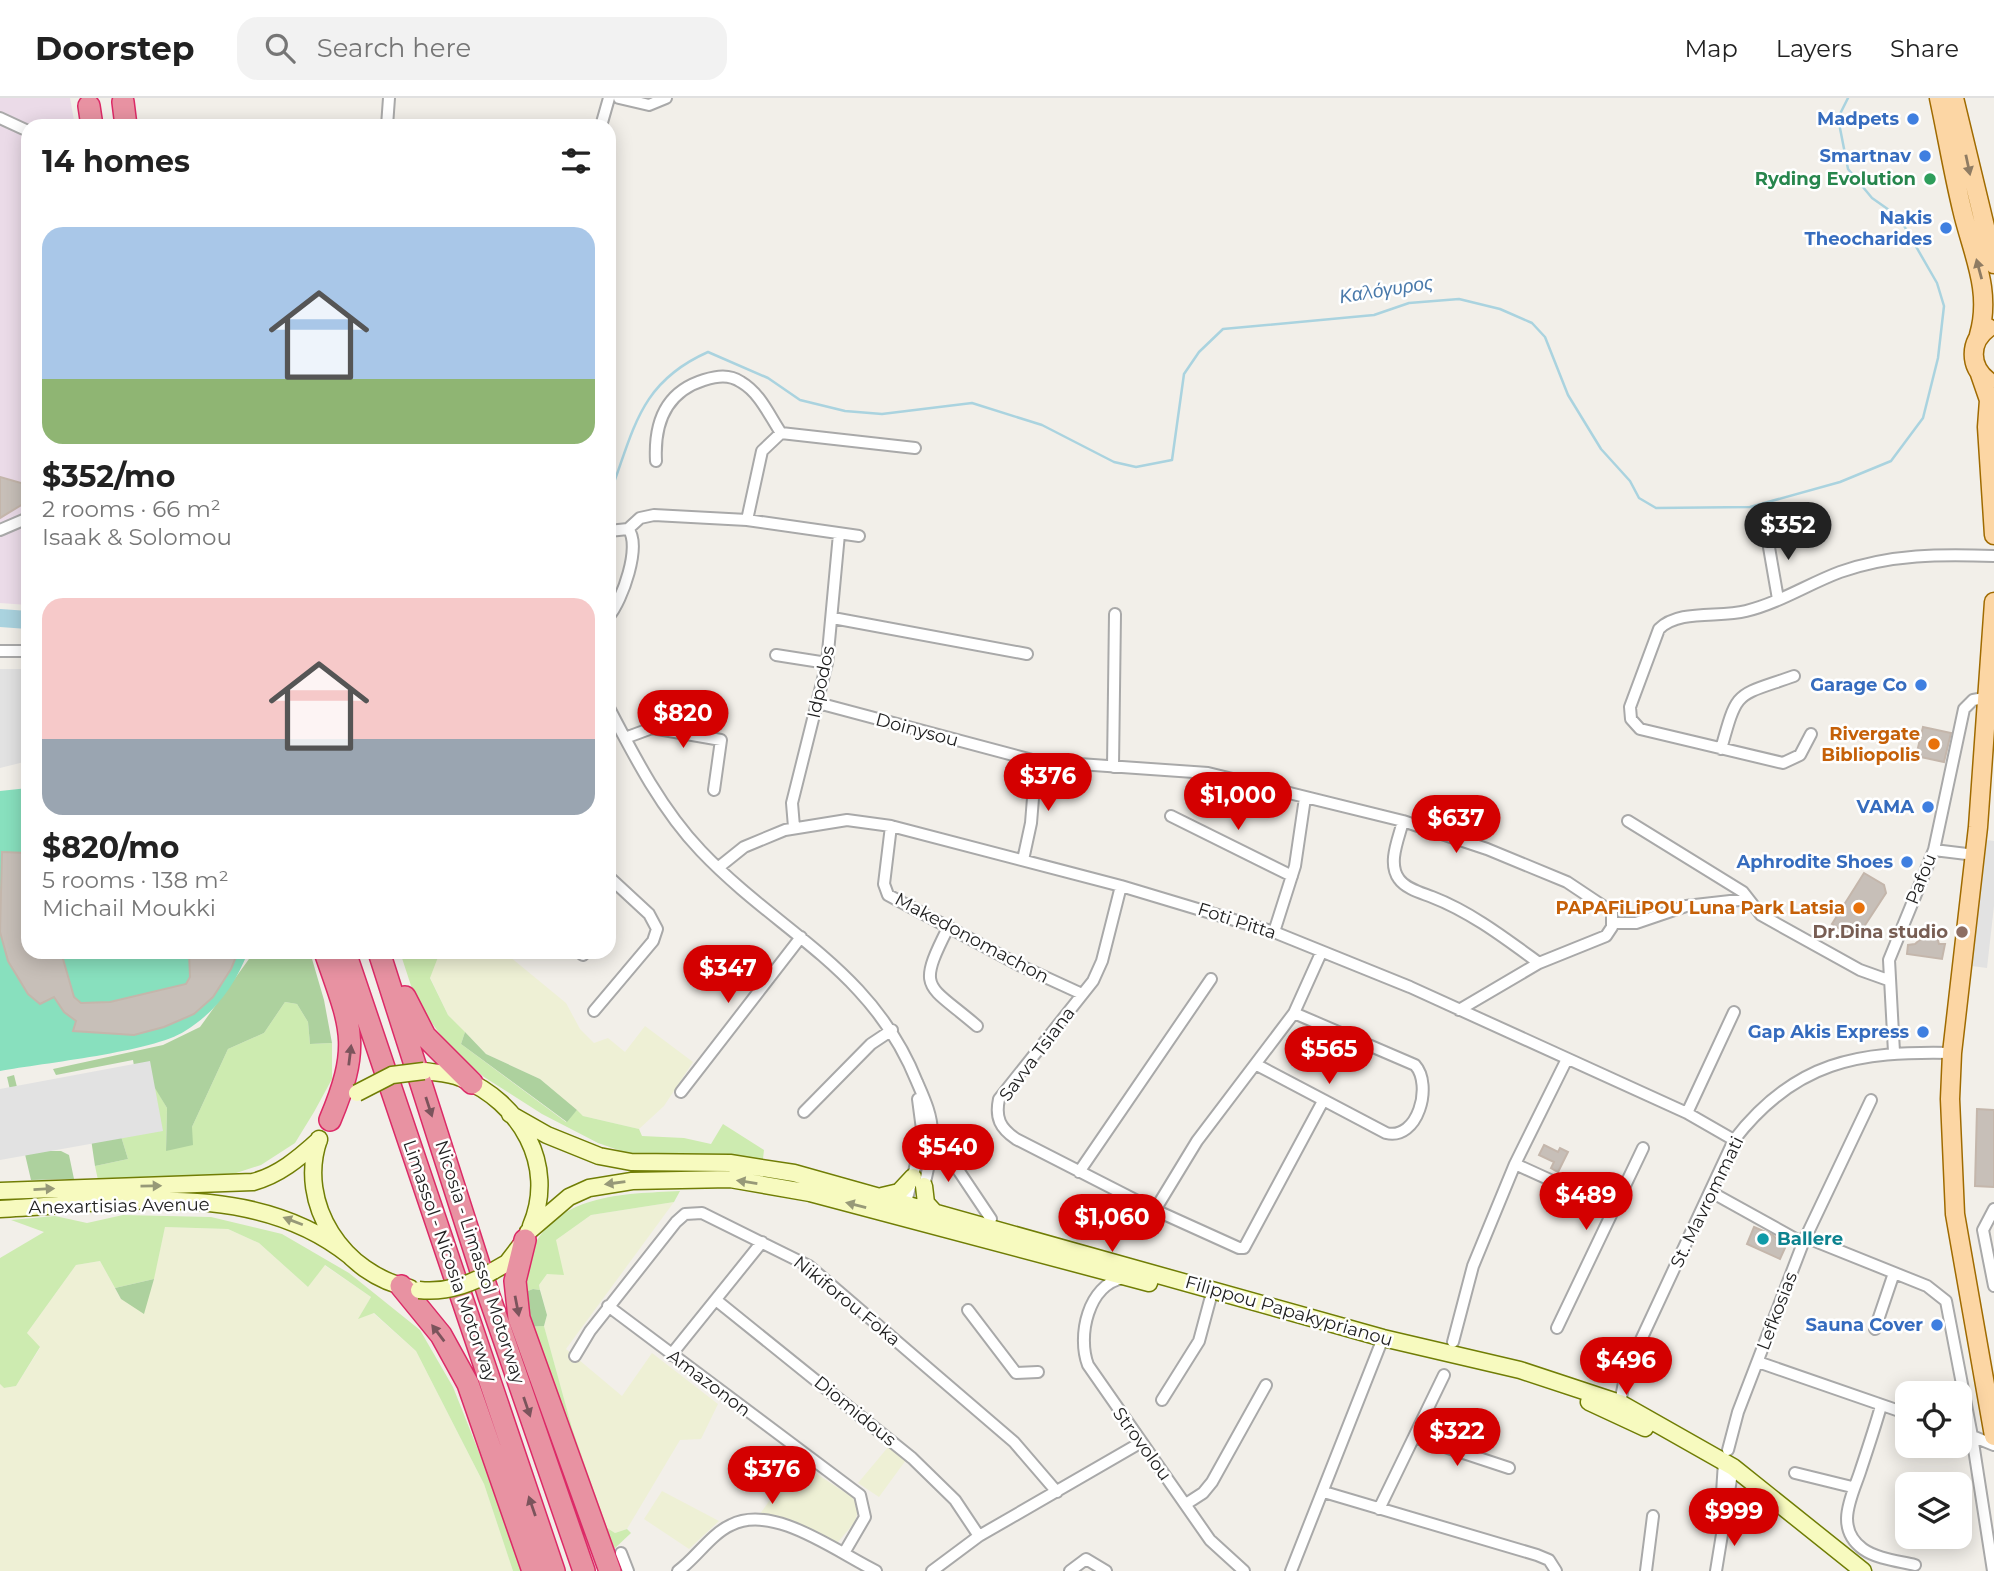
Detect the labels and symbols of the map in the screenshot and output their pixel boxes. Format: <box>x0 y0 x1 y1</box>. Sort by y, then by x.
place label: Madpets <box>1817 108 1899 130</box>
marker: Madpets <box>1905 111 1921 127</box>
place label: Smartnav <box>1820 145 1911 167</box>
marker: Smartnav <box>1917 148 1933 164</box>
one-way arrow <box>1963 154 1974 176</box>
place label: Ryding Evolution <box>1755 168 1916 190</box>
marker: Ryding Evolution <box>1922 171 1938 187</box>
place label: Nakis Theocharides <box>1805 207 1932 250</box>
marker: Nakis Theocharides <box>1938 220 1954 236</box>
one-way arrow <box>1973 257 1984 279</box>
water label: Καλόγυρος <box>1338 271 1435 308</box>
pin: $352 <box>1747 503 1829 562</box>
street label: Idpodos <box>803 644 839 720</box>
place label: Garage Co <box>1810 674 1907 696</box>
marker: Garage Co <box>1913 677 1929 693</box>
pin: $820 <box>642 690 724 750</box>
street label: Doinysou <box>873 708 961 752</box>
place label: Rivergate Bibliopolis <box>1821 723 1920 766</box>
marker: Rivergate Bibliopolis <box>1926 736 1942 752</box>
pin: $376 <box>1007 754 1089 813</box>
pin: $1,000 <box>1181 772 1295 832</box>
pin: $637 <box>1415 796 1497 855</box>
place label: VAMA <box>1855 796 1914 818</box>
marker: VAMA <box>1920 799 1936 815</box>
street label: Pafou <box>1901 850 1941 908</box>
place label: Aphrodite Shoes <box>1735 851 1893 873</box>
marker: Aphrodite Shoes <box>1899 854 1915 870</box>
street label: Makedonomachon <box>891 888 1053 988</box>
place label: PAPAFiLiPOU Luna Park Latsia <box>1555 897 1845 919</box>
street label: Foti Pitta <box>1195 898 1279 944</box>
marker: PAPAFiLiPOU Luna Park Latsia <box>1851 900 1867 916</box>
place label: Dr.Dina studio <box>1812 921 1948 943</box>
marker: Dr.Dina studio <box>1954 924 1970 940</box>
pin: $347 <box>687 946 769 1005</box>
street label: Savva Tsiana <box>994 1002 1080 1106</box>
place label: Gap Akis Express <box>1748 1021 1909 1043</box>
marker: Gap Akis Express <box>1915 1024 1931 1040</box>
pin: $565 <box>1288 1026 1370 1086</box>
one-way arrow <box>345 1044 356 1066</box>
one-way arrow <box>425 1097 435 1118</box>
pin: $540 <box>907 1124 989 1184</box>
street label: St. Mavrommati <box>1666 1133 1748 1271</box>
street label: Limassol - Nicosia Motorway <box>398 1137 502 1385</box>
street label: Nicosia - Limassol Motorway <box>430 1138 530 1387</box>
pin: $489 <box>1545 1172 1627 1232</box>
one-way arrow <box>736 1176 758 1187</box>
one-way arrow <box>604 1178 626 1189</box>
one-way arrow <box>140 1180 162 1192</box>
one-way arrow <box>33 1183 55 1194</box>
street label: Anexartisias Avenue <box>28 1193 210 1219</box>
pin: $1,060 <box>1055 1194 1169 1254</box>
one-way arrow <box>845 1199 867 1210</box>
one-way arrow <box>282 1215 303 1226</box>
place label: Ballere <box>1777 1228 1843 1250</box>
marker: Ballere <box>1755 1231 1771 1247</box>
street label: Nikiforou Foka <box>789 1251 905 1351</box>
street label: Lefkosias <box>1752 1269 1802 1353</box>
street label: Filippou Papakyprianou <box>1183 1271 1395 1351</box>
one-way arrow <box>511 1295 522 1317</box>
place label: Sauna Cover <box>1806 1314 1923 1336</box>
marker: Sauna Cover <box>1929 1317 1945 1333</box>
one-way arrow <box>431 1324 445 1342</box>
pin: $496 <box>1585 1338 1667 1397</box>
street label: Amazonon <box>663 1345 755 1421</box>
street label: Diomidous <box>809 1371 901 1451</box>
one-way arrow <box>522 1397 533 1418</box>
street label: Strovolou <box>1108 1403 1176 1485</box>
pin: $322 <box>1416 1408 1498 1468</box>
pin: $376 <box>731 1446 813 1506</box>
pin: $999 <box>1693 1488 1775 1548</box>
one-way arrow <box>526 1496 537 1517</box>

